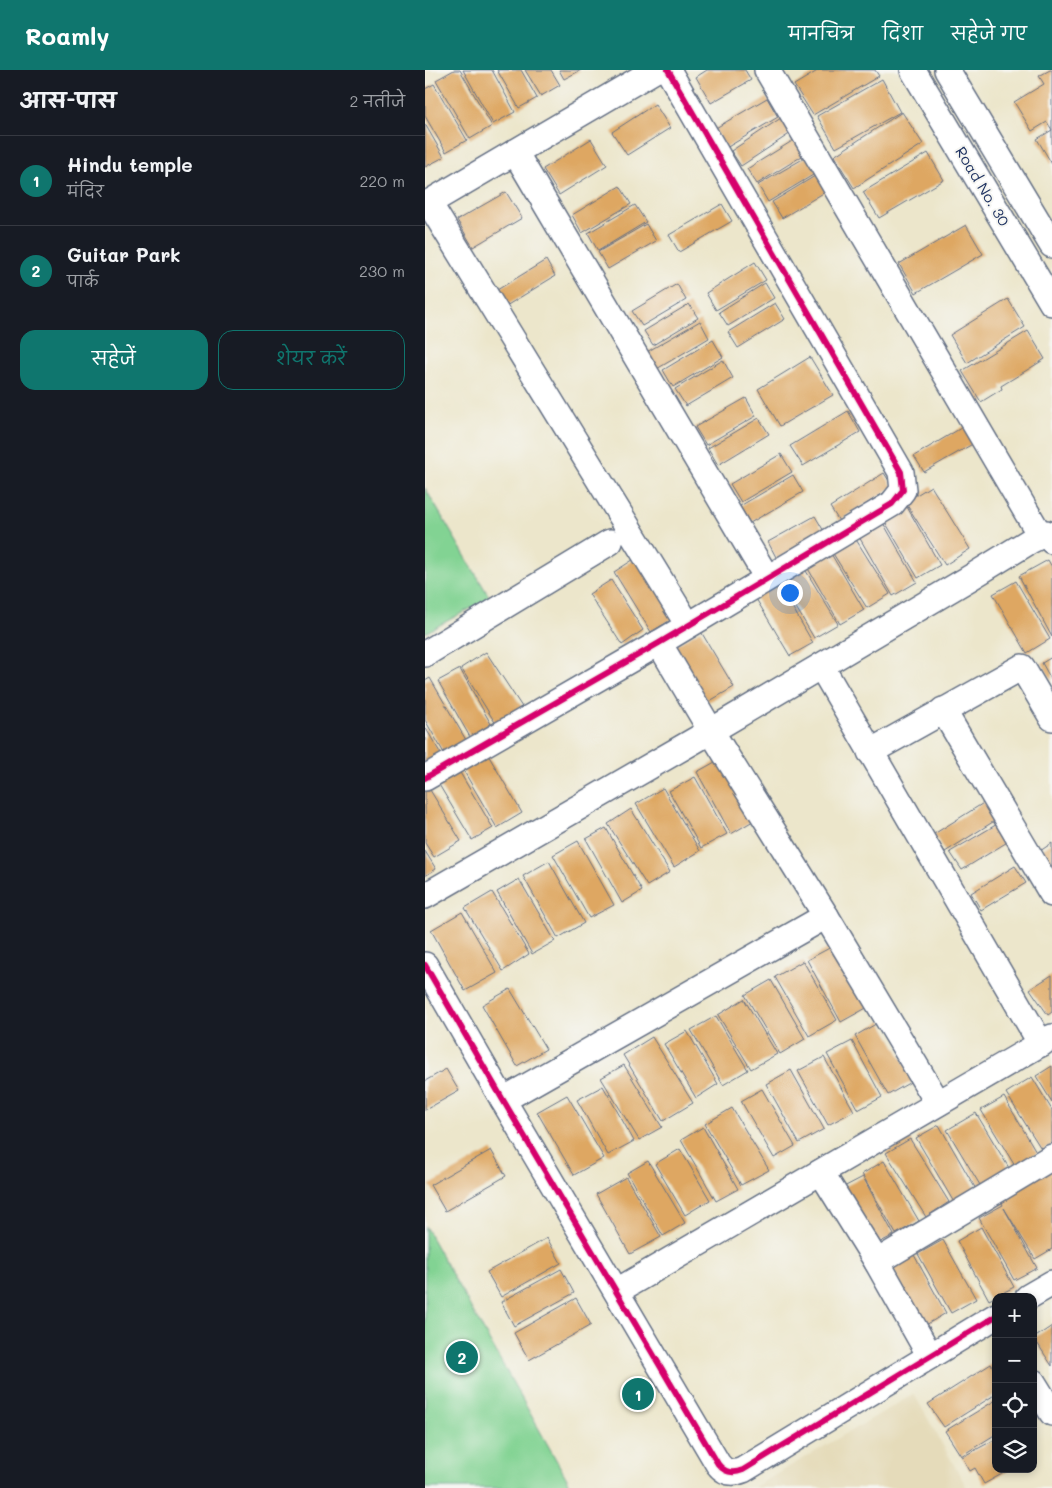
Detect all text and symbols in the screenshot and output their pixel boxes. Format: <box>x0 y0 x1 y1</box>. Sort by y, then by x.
text: Roamly <box>25 20 109 51</box>
text: मानचित्र <box>788 21 854 45</box>
text: दिशा <box>882 21 923 45</box>
text: सहेजे गए <box>951 21 1027 45</box>
text: आस-पास <box>20 86 116 113</box>
text: 2 नतीजे <box>349 90 405 111</box>
street label: Road No. 30 <box>951 143 1015 229</box>
text: Hindu temple <box>67 152 193 177</box>
text: 1 <box>32 170 40 191</box>
text: 220 m <box>359 170 405 191</box>
text: मंदिर <box>67 180 104 201</box>
text: Guitar Park <box>67 242 181 267</box>
text: 2 <box>32 260 40 281</box>
text: 230 m <box>359 260 405 281</box>
text: पार्क <box>67 270 98 291</box>
button: सहेजें <box>20 330 208 390</box>
button: शेयर करें <box>218 330 405 390</box>
your location <box>777 580 803 606</box>
map controls <box>992 1293 1037 1473</box>
button: + <box>992 1293 1037 1338</box>
pin: 2 <box>446 1338 478 1376</box>
button: − <box>992 1338 1037 1383</box>
pin: 1 <box>622 1375 654 1413</box>
button: locate <box>992 1383 1037 1428</box>
button: layers <box>992 1428 1037 1473</box>

